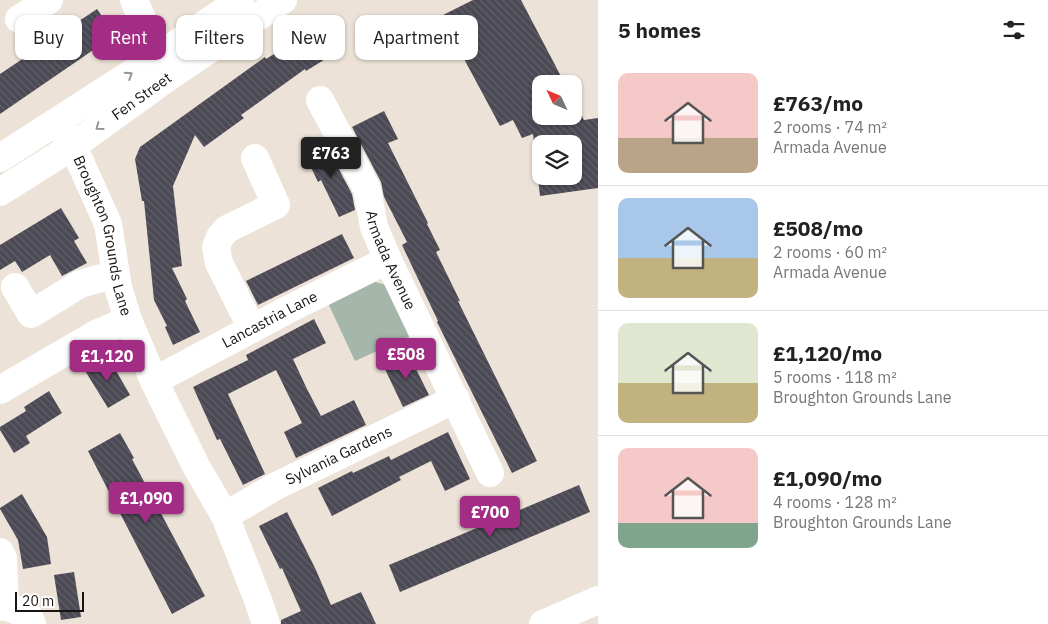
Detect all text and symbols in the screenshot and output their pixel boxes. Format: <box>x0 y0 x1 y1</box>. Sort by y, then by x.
chip: Buy <box>15 15 82 60</box>
chip: Rent <box>92 15 166 60</box>
chip: Filters <box>176 15 263 60</box>
chip: New <box>273 15 345 60</box>
chip: Apartment <box>355 15 478 60</box>
text: 5 homes <box>618 16 701 44</box>
icon: filters <box>1000 16 1028 44</box>
street label: Fen Street <box>108 68 175 124</box>
one-way arrow <box>124 71 133 81</box>
north arrow <box>532 75 582 125</box>
map controls <box>532 75 582 185</box>
text: £763/mo <box>773 89 863 117</box>
icon: home <box>658 93 718 153</box>
text: 2 rooms · 74 m² <box>773 117 887 137</box>
one-way arrow <box>95 121 105 130</box>
button: layers <box>532 135 582 185</box>
pin: £763 <box>301 136 361 179</box>
text: Armada Avenue <box>773 137 887 157</box>
text: £763 <box>312 143 350 163</box>
street label: Broughton Grounds Lane <box>69 152 136 318</box>
street label: Armada Avenue <box>362 209 420 313</box>
text: £508/mo <box>773 214 863 242</box>
icon: home <box>658 218 718 278</box>
text: 2 rooms · 60 m² <box>773 242 887 262</box>
text: Armada Avenue <box>773 262 887 282</box>
street label: Lancastria Lane <box>218 286 320 352</box>
pin: £508 <box>376 338 436 380</box>
text: £1,120/mo <box>773 339 882 367</box>
pin: £1,120 <box>66 340 148 382</box>
icon: home <box>658 343 718 403</box>
text: £508 <box>387 344 425 364</box>
text: £1,120 <box>81 346 133 366</box>
text: 5 rooms · 118 m² <box>773 367 897 387</box>
text: Broughton Grounds Lane <box>773 387 952 407</box>
street label: Sylvania Gardens <box>282 421 395 489</box>
text: £1,090/mo <box>773 464 882 492</box>
icon: home <box>658 468 718 528</box>
pin: £1,090 <box>105 482 187 524</box>
text: £1,090 <box>120 488 172 508</box>
text: 4 rooms · 128 m² <box>773 492 897 512</box>
pin: £700 <box>460 496 520 538</box>
text: £700 <box>471 502 509 522</box>
text: Broughton Grounds Lane <box>773 512 952 532</box>
scale bar <box>15 589 84 612</box>
text: 20 m <box>22 592 54 610</box>

